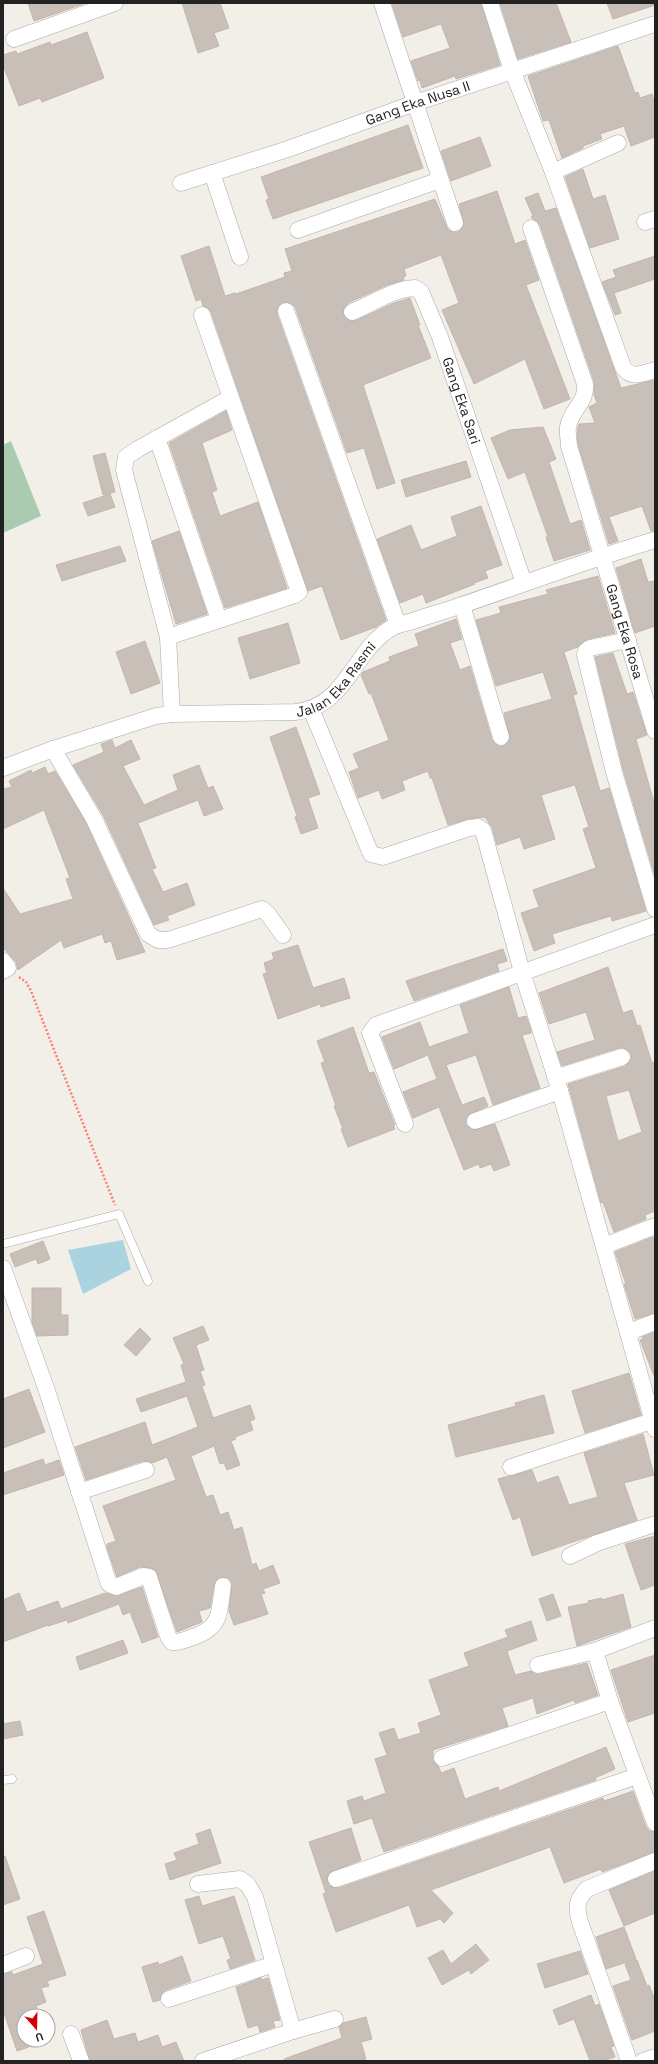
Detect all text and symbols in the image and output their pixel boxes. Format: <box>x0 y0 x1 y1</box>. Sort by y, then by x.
street label: Gang Eka Nusa II <box>363 77 472 129</box>
street label: Gang Eka Sari <box>438 355 485 446</box>
street label: Gang Eka Rosa <box>602 582 648 681</box>
street label: Jalan Eka Rasmi <box>295 638 379 721</box>
north arrow <box>16 2008 56 2048</box>
text: U <box>34 2030 45 2045</box>

